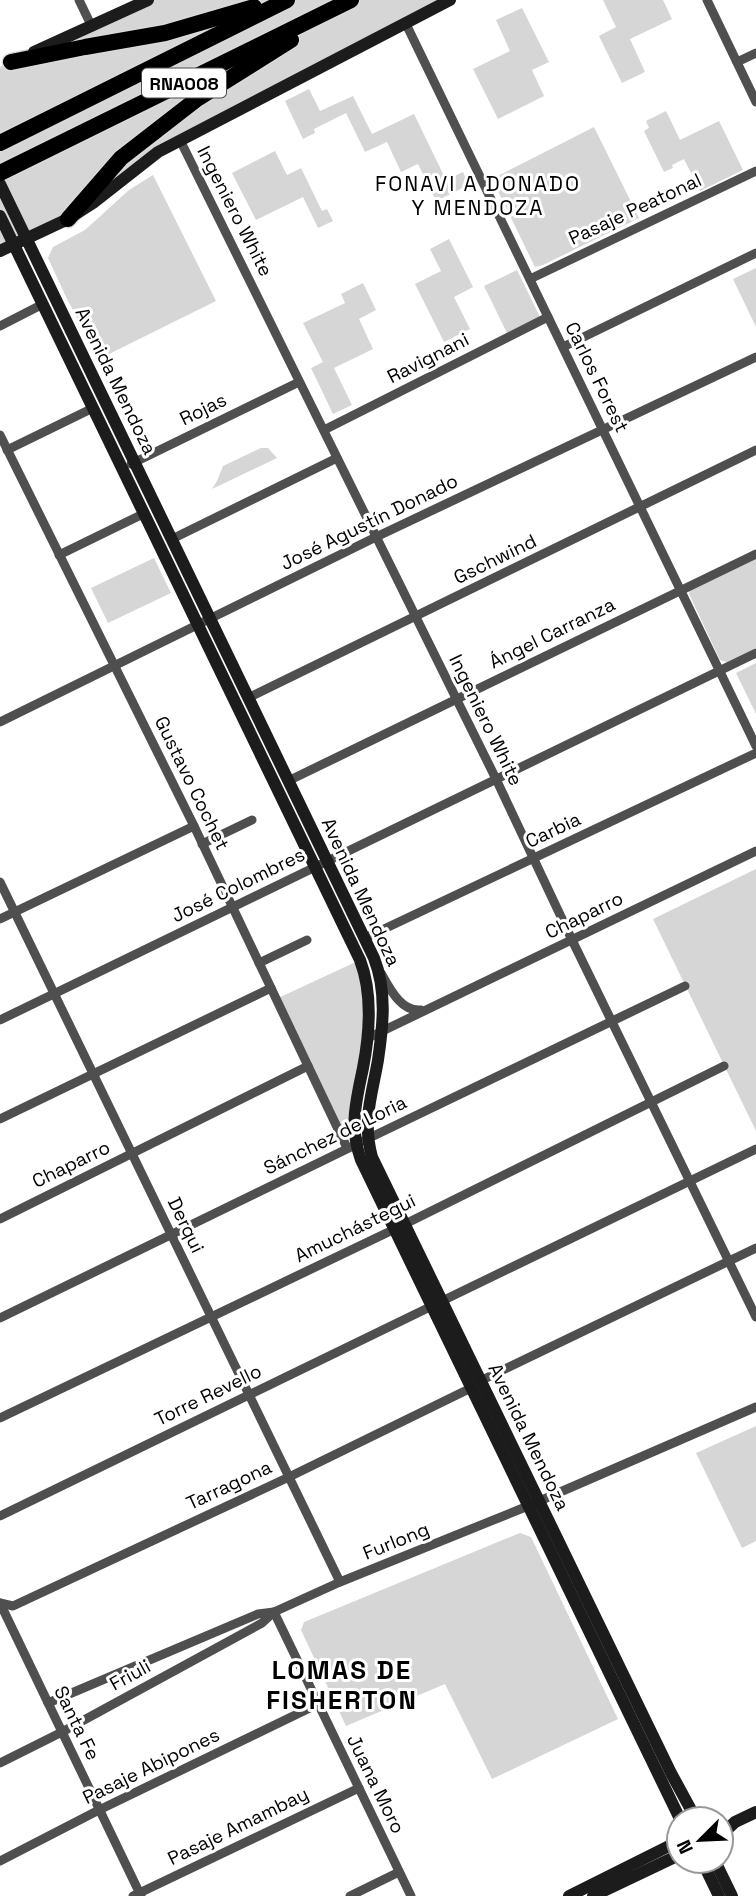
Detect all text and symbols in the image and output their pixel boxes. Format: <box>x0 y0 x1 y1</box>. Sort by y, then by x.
road number: RNA008 <box>142 68 226 98</box>
street label: Ingeniero White <box>191 142 279 280</box>
street label: Pasaje Peatonal <box>565 167 705 251</box>
district label: FONAVI A DONADO Y MENDOZA <box>375 170 581 221</box>
street label: Avenida Mendoza <box>70 303 163 459</box>
street label: Carlos Forest <box>559 318 635 436</box>
street label: Ravignani <box>383 327 473 389</box>
street label: Rojas <box>175 387 231 431</box>
street label: José Agustín Donado <box>276 468 462 576</box>
street label: Gschwind <box>449 528 541 590</box>
street label: Ángel Carranza <box>485 592 619 674</box>
street label: Ingeniero White <box>443 650 529 790</box>
street label: Gustavo Cochet <box>149 712 235 854</box>
street label: Carbia <box>521 806 585 854</box>
street label: Avenida Mendoza <box>316 814 406 970</box>
street label: José Colombres <box>167 842 309 928</box>
street label: Chaparro <box>541 885 627 945</box>
street label: Sánchez de Loria <box>259 1090 411 1180</box>
street label: Chaparro <box>28 1134 114 1194</box>
street label: Amuchástegui <box>290 1188 420 1268</box>
street label: Derqui <box>162 1193 210 1257</box>
street label: Torre Revello <box>150 1358 266 1432</box>
street label: Avenida Mendoza <box>483 1359 576 1515</box>
street label: Tarragona <box>182 1454 276 1516</box>
street label: Furlong <box>359 1516 433 1566</box>
district label: LOMAS DE FISHERTON <box>266 1653 418 1717</box>
street label: Friuli <box>105 1654 155 1696</box>
street label: Santa Fe <box>48 1682 106 1764</box>
street label: Pasaje Abipones <box>78 1722 224 1810</box>
street label: Juana Moro <box>341 1730 411 1838</box>
street label: Pasaje Amambay <box>163 1781 313 1871</box>
north arrow <box>665 1805 735 1875</box>
text: N <box>671 1836 699 1858</box>

